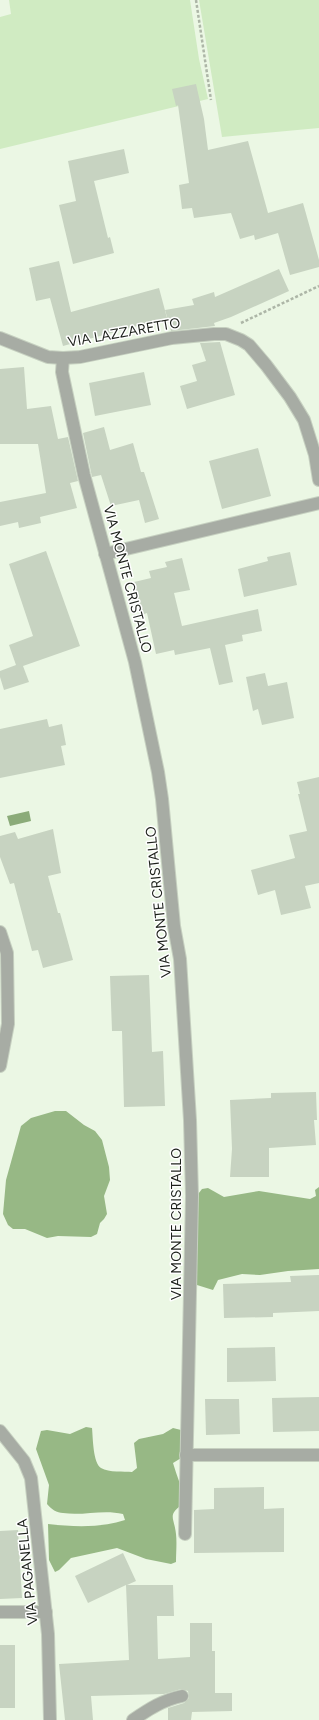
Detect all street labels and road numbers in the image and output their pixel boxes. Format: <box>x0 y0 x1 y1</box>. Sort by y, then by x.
street label: VIA LAZZARETTO <box>66 314 182 351</box>
street label: VIA MONTE CRISTALLO <box>100 503 155 655</box>
street label: VIA MONTE CRISTALLO <box>142 825 175 978</box>
street label: VIA MONTE CRISTALLO <box>168 1148 185 1300</box>
street label: VIA PAGANELLA <box>13 1517 42 1626</box>

